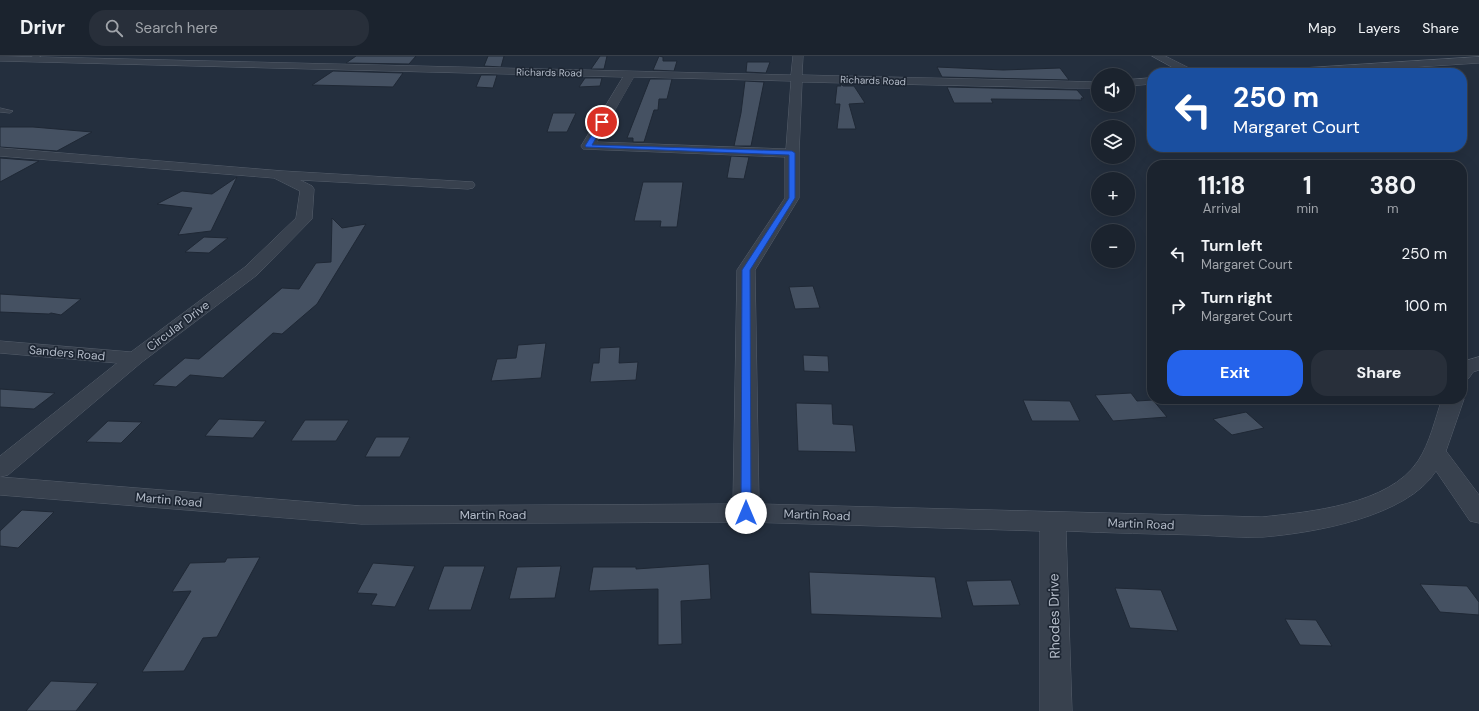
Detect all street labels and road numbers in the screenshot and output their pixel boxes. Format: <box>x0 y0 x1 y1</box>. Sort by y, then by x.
street label: Richards Road <box>516 65 582 80</box>
street label: Richards Road <box>840 73 906 88</box>
street label: Circular Drive <box>143 297 213 355</box>
street label: Sanders Road <box>28 342 106 364</box>
street label: Martin Road <box>135 489 203 511</box>
street label: Martin Road <box>783 506 851 524</box>
street label: Martin Road <box>460 507 526 523</box>
street label: Martin Road <box>1107 515 1175 533</box>
street label: Rhodes Drive <box>1044 573 1064 659</box>

